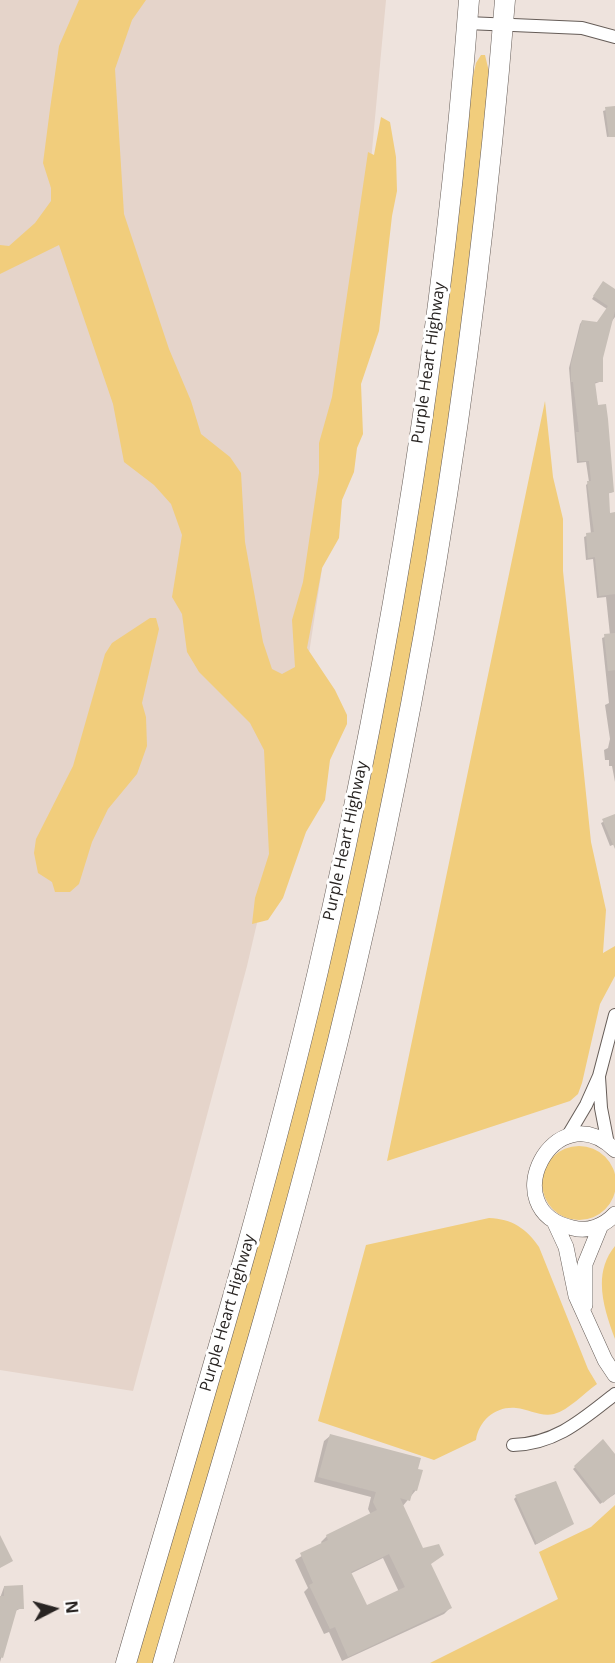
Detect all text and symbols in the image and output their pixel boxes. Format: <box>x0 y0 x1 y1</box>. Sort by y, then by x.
street label: Purple Heart Highway <box>408 281 450 445</box>
street label: Purple Heart Highway <box>320 759 372 923</box>
street label: Purple Heart Highway <box>196 1232 260 1394</box>
north arrow <box>24 1579 84 1639</box>
text: N <box>60 1599 84 1615</box>

